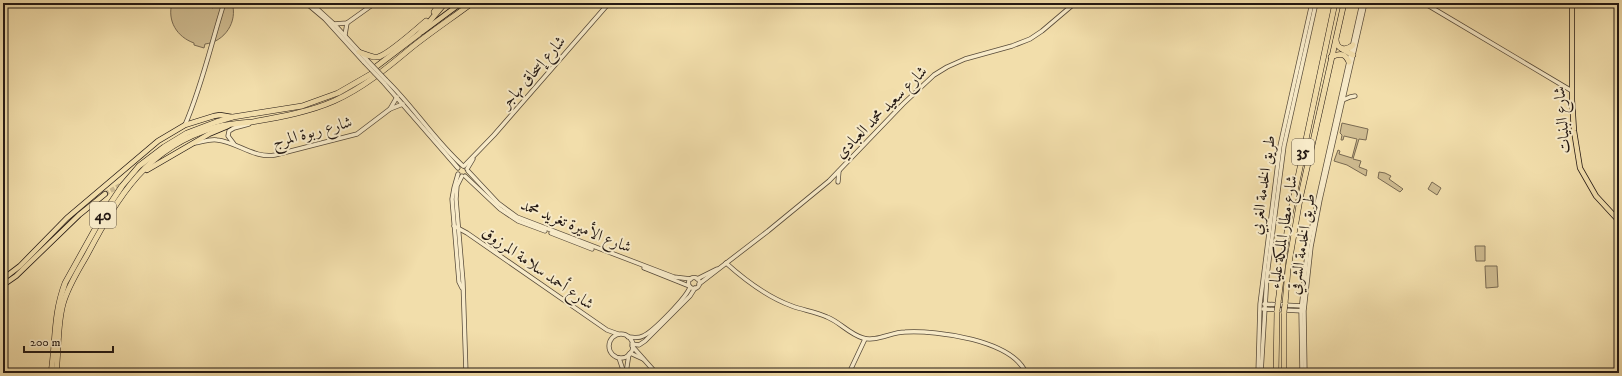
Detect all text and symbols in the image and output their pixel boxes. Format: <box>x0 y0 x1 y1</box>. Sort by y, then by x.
street label: شارع إسحاق مهاجر <box>495 31 572 116</box>
street label: شارع سعيد محمد العبادي <box>831 62 934 165</box>
street label: شارع البنيات <box>1549 85 1578 155</box>
street label: شارع ربوة المرج <box>270 112 355 156</box>
street label: طريق الخدمة الغربي <box>1246 134 1282 236</box>
road number: 35 <box>1292 139 1314 165</box>
street label: شارع مطار الملكة علياء <box>1264 174 1305 290</box>
street label: طريق الخدمة الشرقي <box>1284 192 1322 296</box>
street label: شارع الأميرة تغريد محمد <box>516 193 635 260</box>
road number: 40 <box>90 202 116 228</box>
street label: شارع أحمد سلامة المرزوق <box>477 220 599 316</box>
scale bar <box>24 328 113 354</box>
text: 200 m <box>30 335 60 350</box>

